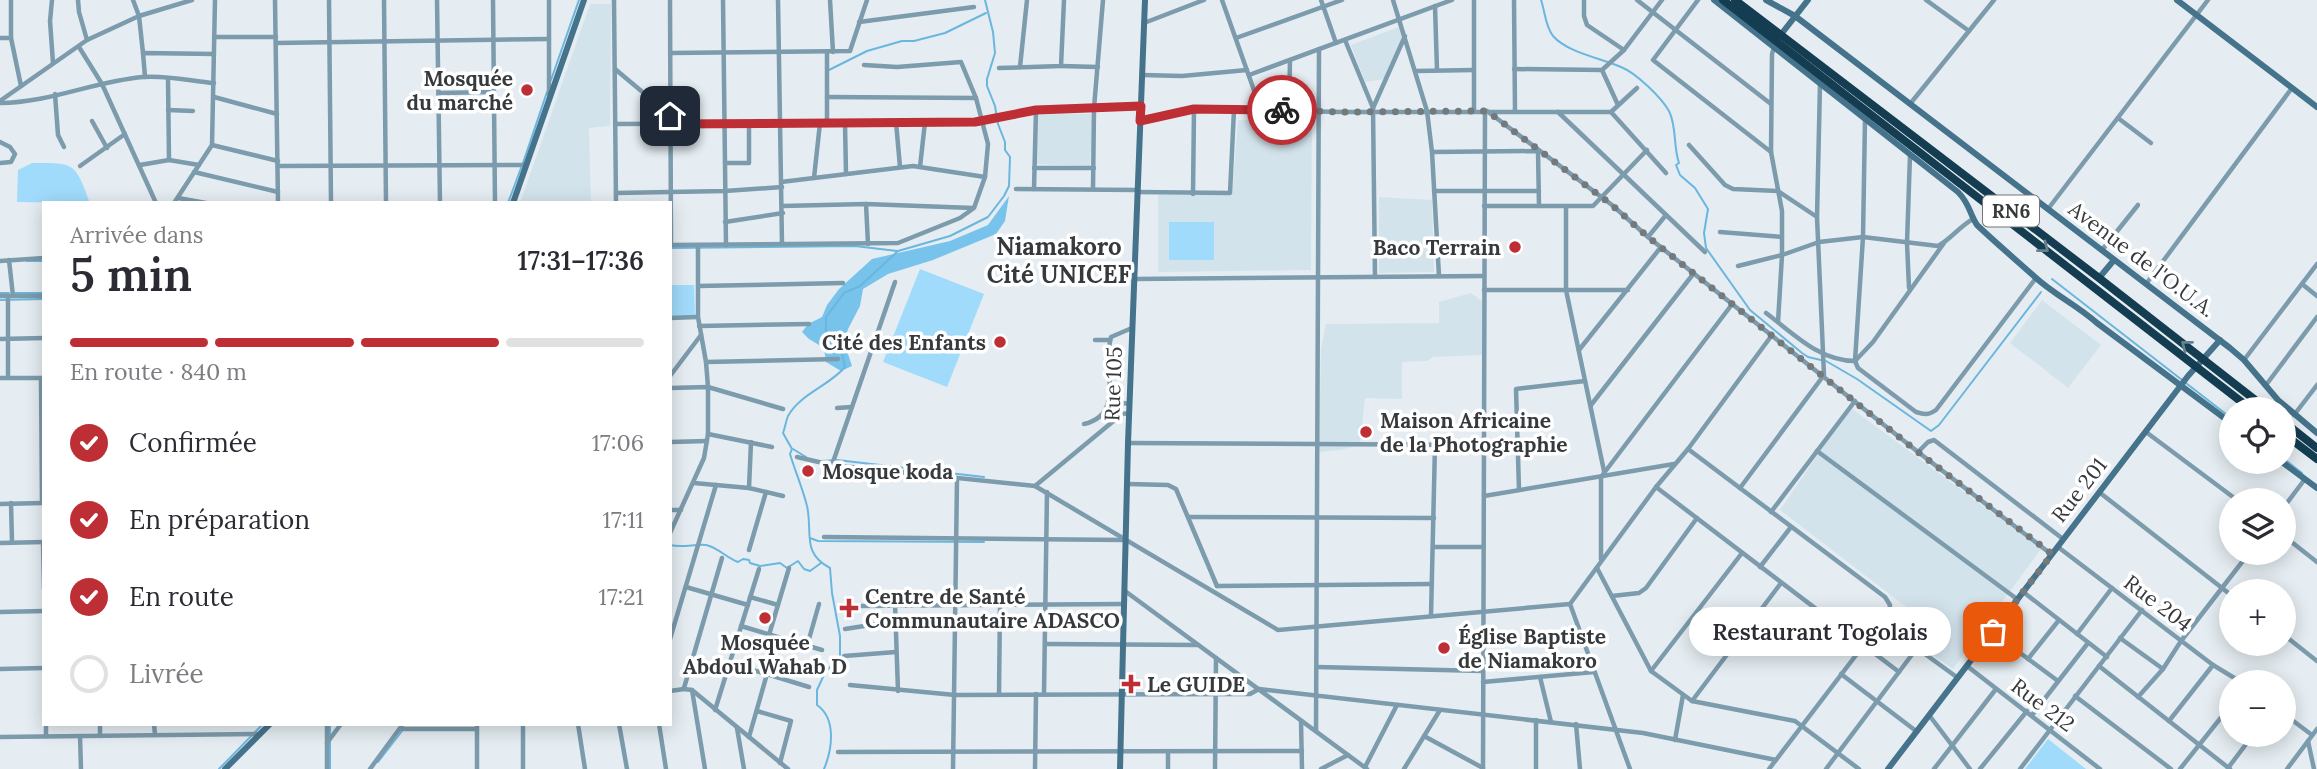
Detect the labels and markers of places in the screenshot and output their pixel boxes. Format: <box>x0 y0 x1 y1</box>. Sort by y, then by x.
place label: Mosquée du marché <box>407 65 513 116</box>
marker: Mosquée du marché <box>519 82 535 98</box>
pin <box>640 86 700 146</box>
place label: Baco Terrain <box>1373 234 1501 261</box>
marker: Baco Terrain <box>1507 239 1523 255</box>
place label: Cité des Enfants <box>822 329 986 356</box>
marker: Cité des Enfants <box>992 334 1008 350</box>
place label: Maison Africaine de la Photographie <box>1380 407 1568 458</box>
marker: Maison Africaine de la Photographie <box>1358 424 1374 440</box>
place label: Mosque koda <box>822 458 953 485</box>
marker: Mosque koda <box>800 463 816 479</box>
place label: Centre de Santé Communautaire ADASCO <box>865 583 1120 634</box>
marker: Centre de Santé Communautaire ADASCO <box>839 598 859 618</box>
pin <box>1963 602 2023 662</box>
callout: Restaurant Togolais <box>1688 608 1951 656</box>
marker: Mosquée Abdoul Wahab D <box>757 610 773 626</box>
place label: Église Baptiste de Niamakoro <box>1458 623 1606 674</box>
place label: Mosquée Abdoul Wahab D <box>683 629 847 680</box>
marker: Église Baptiste de Niamakoro <box>1436 640 1452 656</box>
place label: Le GUIDE <box>1147 671 1245 698</box>
marker: Le GUIDE <box>1121 674 1141 694</box>

